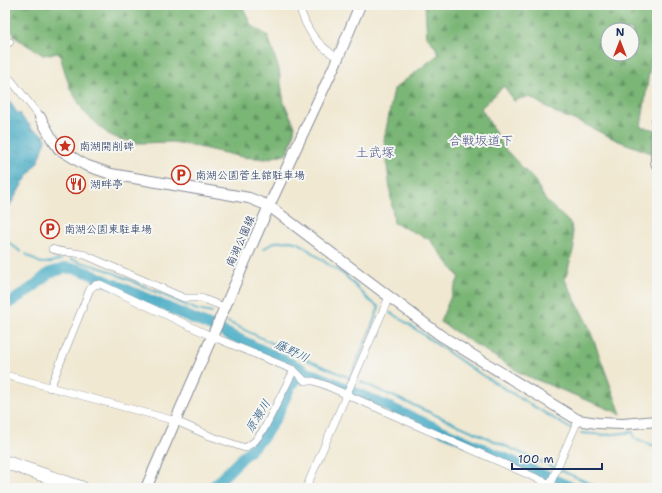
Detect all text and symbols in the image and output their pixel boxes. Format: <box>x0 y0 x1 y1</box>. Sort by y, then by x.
north arrow <box>600 22 640 62</box>
text: N <box>616 25 625 40</box>
district label: 合戦坂道下 <box>448 132 514 149</box>
place icon: 南湖開削碑 <box>54 135 76 157</box>
place label: 南湖開削碑 <box>79 139 134 154</box>
district label: 土武塚 <box>355 144 395 161</box>
parking icon: 南湖公園菅生舘駐車場 <box>170 164 192 186</box>
place label: 南湖公園菅生舘駐車場 <box>195 168 305 183</box>
restaurant icon: 湖畔亭 <box>65 173 87 195</box>
place label: 湖畔亭 <box>90 177 123 192</box>
street label: 南湖公園線 <box>222 213 258 269</box>
parking icon: 南湖公園東駐車場 <box>39 218 61 240</box>
place label: 南湖公園東駐車場 <box>64 222 152 237</box>
water label: 藤野川 <box>272 336 312 366</box>
water label: 原瀬川 <box>242 396 274 436</box>
scale bar <box>512 445 602 471</box>
text: 100 m <box>518 451 554 467</box>

